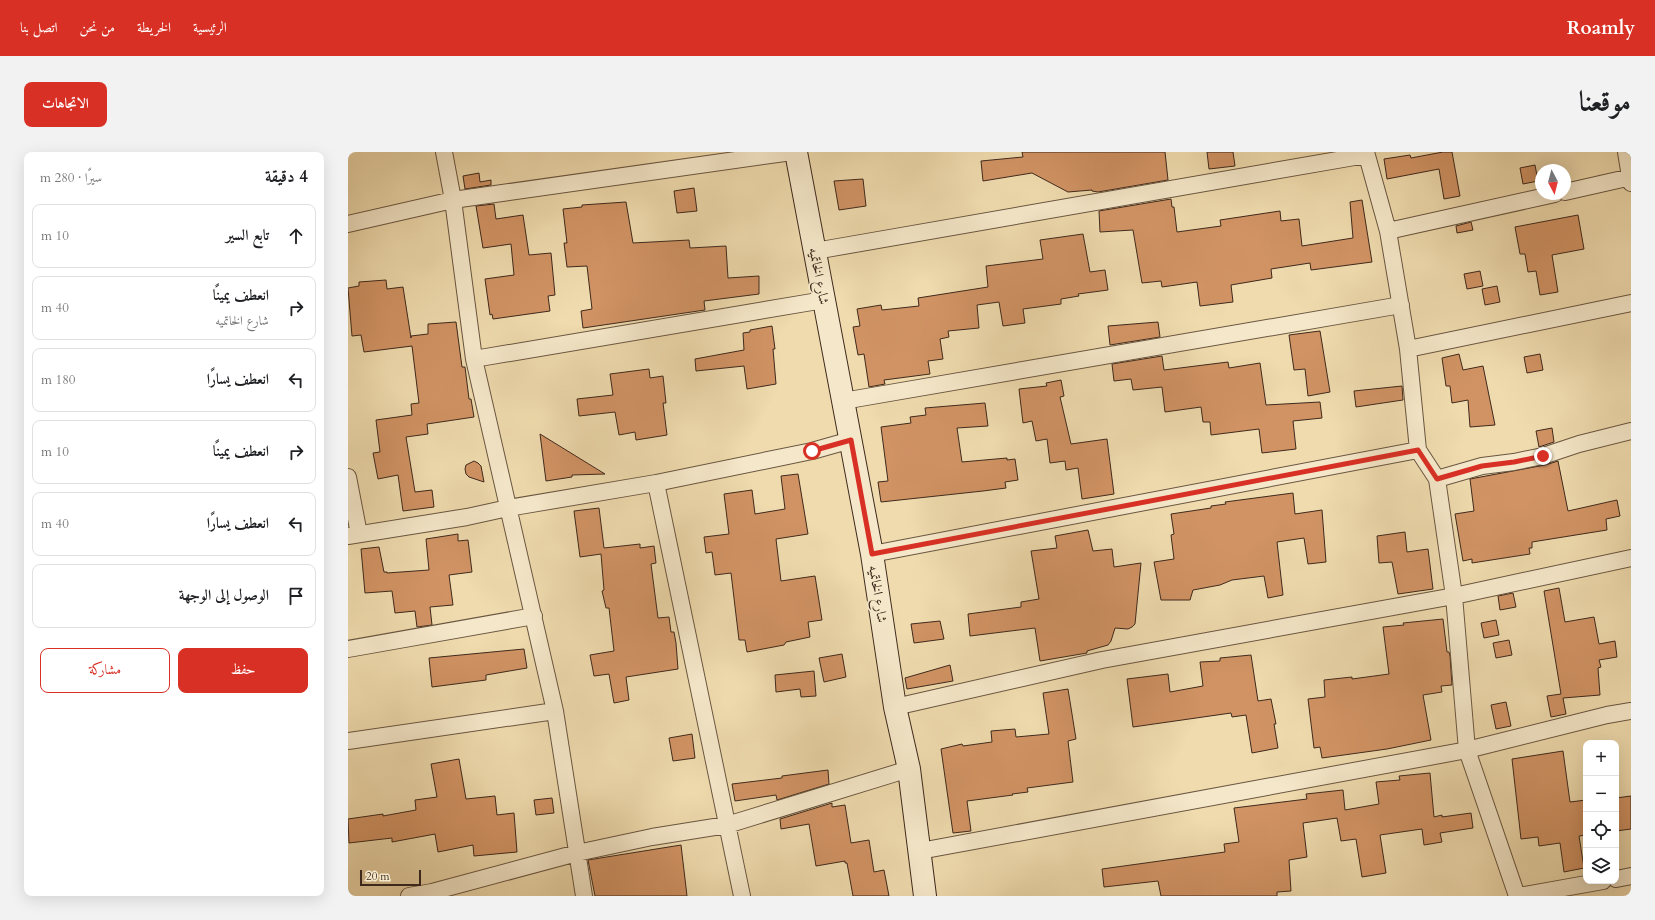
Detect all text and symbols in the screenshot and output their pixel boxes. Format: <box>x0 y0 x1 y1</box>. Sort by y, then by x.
text: Roamly <box>1567 15 1635 41</box>
text: اتصل بنا <box>20 18 58 37</box>
text: من نحن <box>80 18 115 37</box>
text: الخريطة <box>137 18 171 37</box>
text: الرئيسية <box>193 18 227 37</box>
button: الاتجاهات <box>24 82 107 127</box>
text: موقعنا <box>1579 83 1631 121</box>
north arrow <box>1535 164 1571 200</box>
text: 4 دقيقة <box>265 165 308 188</box>
text: سيرًا · 280 m <box>40 169 102 187</box>
text: تابع السير <box>226 225 269 245</box>
icon: ahead <box>285 225 307 247</box>
text: 10 m <box>41 227 69 245</box>
street label: شارع الخاتميه <box>802 246 834 307</box>
text: انعطف يمينًا <box>213 285 269 305</box>
icon: right <box>285 297 307 319</box>
text: 40 m <box>41 299 69 317</box>
text: شارع الخاتميه <box>215 312 269 330</box>
text: انعطف يسارًا <box>207 369 269 389</box>
icon: left <box>285 369 307 391</box>
text: 180 m <box>41 371 75 389</box>
text: انعطف يمينًا <box>213 441 269 461</box>
icon: right <box>285 441 307 463</box>
route start <box>803 442 821 460</box>
text: 10 m <box>41 443 69 461</box>
route end <box>1534 447 1552 465</box>
text: انعطف يسارًا <box>207 513 269 533</box>
icon: left <box>285 513 307 535</box>
text: 40 m <box>41 515 69 533</box>
street label: شارع الخاتميه <box>862 564 892 624</box>
text: الوصول إلى الوجهة <box>179 585 269 605</box>
icon: arrive <box>285 585 307 607</box>
button: مشاركة <box>40 648 170 693</box>
button: حفظ <box>178 648 308 693</box>
map controls <box>1583 740 1619 884</box>
button: + <box>1583 740 1619 776</box>
button: − <box>1583 776 1619 812</box>
button: locate <box>1583 812 1619 848</box>
button: layers <box>1583 848 1619 884</box>
scale bar <box>360 868 421 887</box>
text: 20 m <box>366 869 390 884</box>

